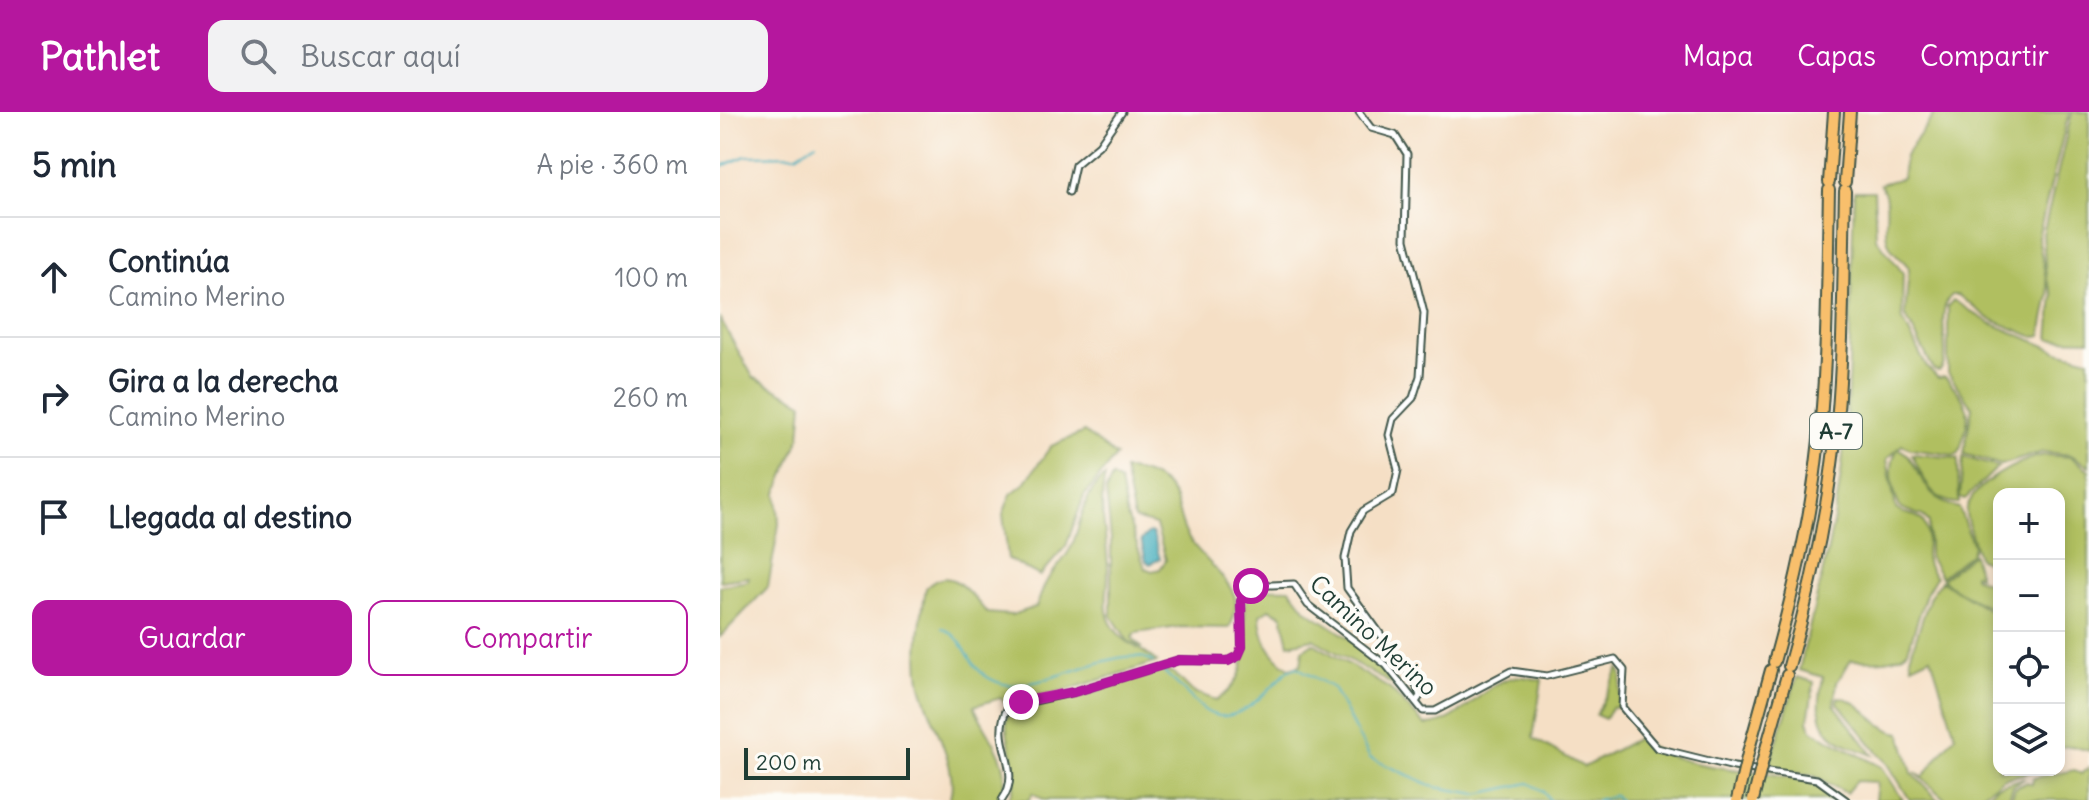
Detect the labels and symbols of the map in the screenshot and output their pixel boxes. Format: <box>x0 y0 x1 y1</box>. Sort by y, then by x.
road number: A-7 <box>1810 413 1862 449</box>
route start <box>1233 568 1269 604</box>
street label: Camino Merino <box>1304 568 1444 702</box>
route end <box>1003 684 1039 720</box>
scale bar <box>744 744 910 780</box>

